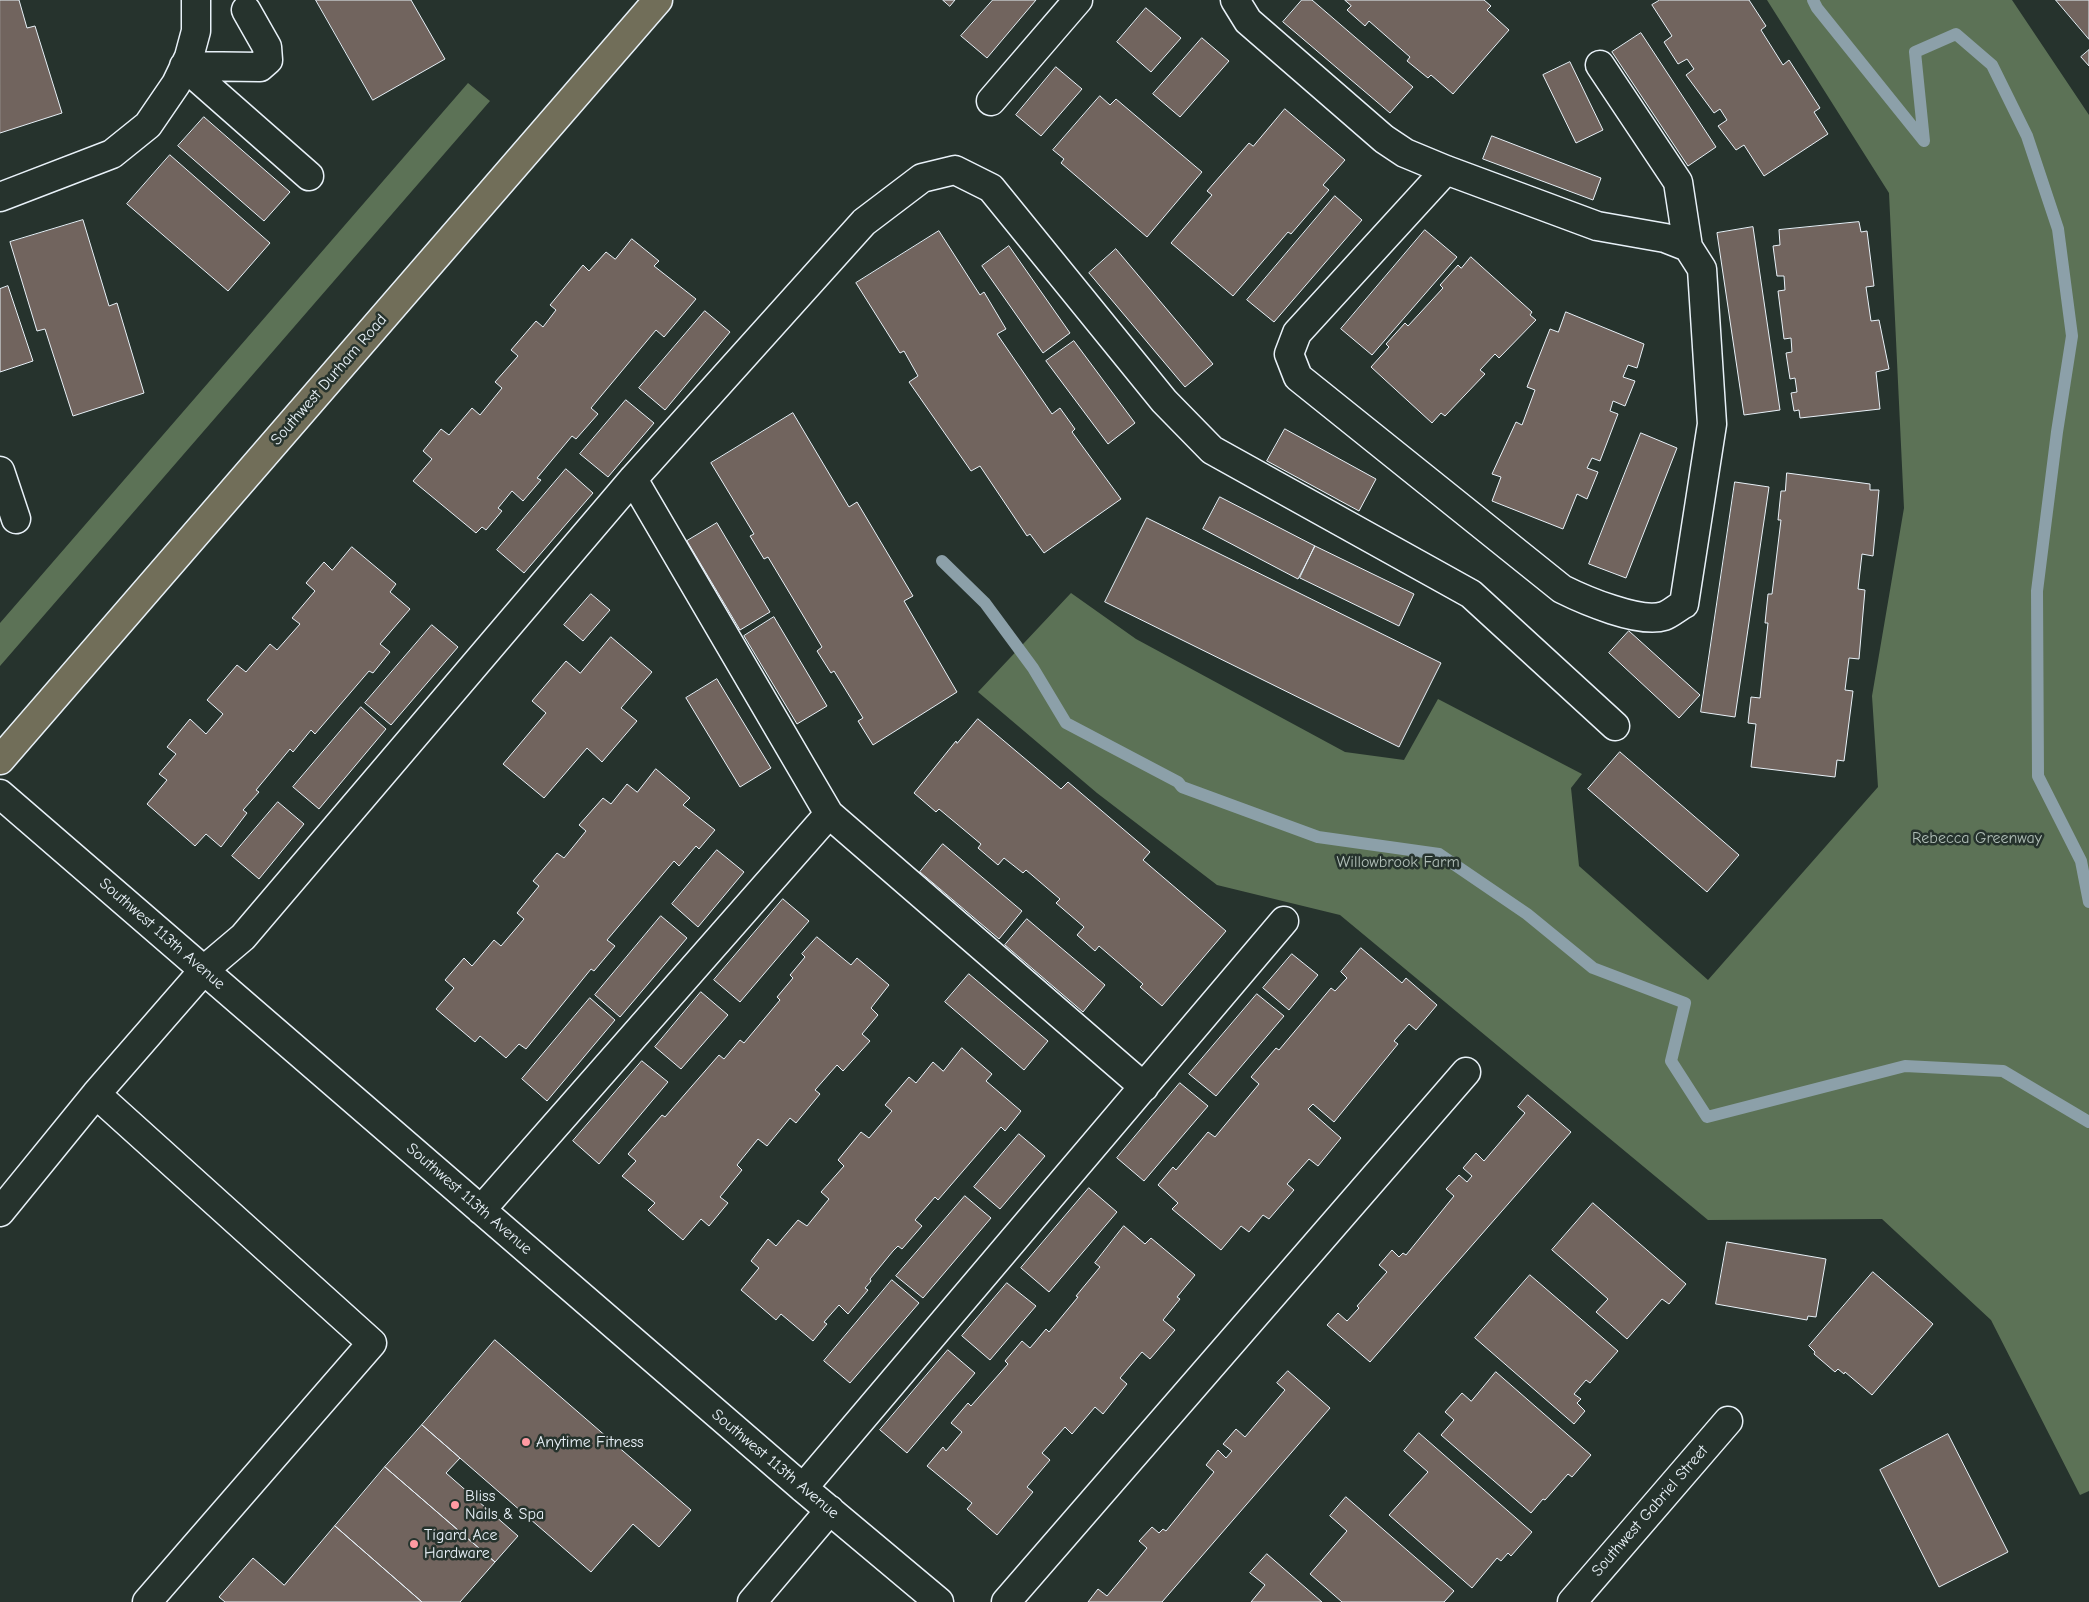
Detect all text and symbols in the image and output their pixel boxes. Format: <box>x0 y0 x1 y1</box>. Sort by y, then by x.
street label: Southwest Durham Road <box>267 311 391 449</box>
park label: Rebecca Greenway <box>1912 828 2042 848</box>
park label: Willowbrook Farm <box>1336 852 1460 872</box>
street label: Southwest 113th Avenue <box>95 874 229 994</box>
street label: Southwest 113th Avenue <box>402 1139 536 1259</box>
street label: Southwest 113th Avenue <box>707 1405 843 1523</box>
place label: Anytime Fitness <box>536 1432 644 1452</box>
marker: Anytime Fitness <box>520 1436 532 1448</box>
street label: Southwest Gabriel Street <box>1588 1441 1712 1581</box>
place label: Bliss Nails & Spa <box>465 1486 544 1524</box>
marker: Bliss Nails & Spa <box>449 1499 461 1511</box>
place label: Tigard Ace Hardware <box>424 1525 497 1563</box>
marker: Tigard Ace Hardware <box>408 1538 420 1550</box>

